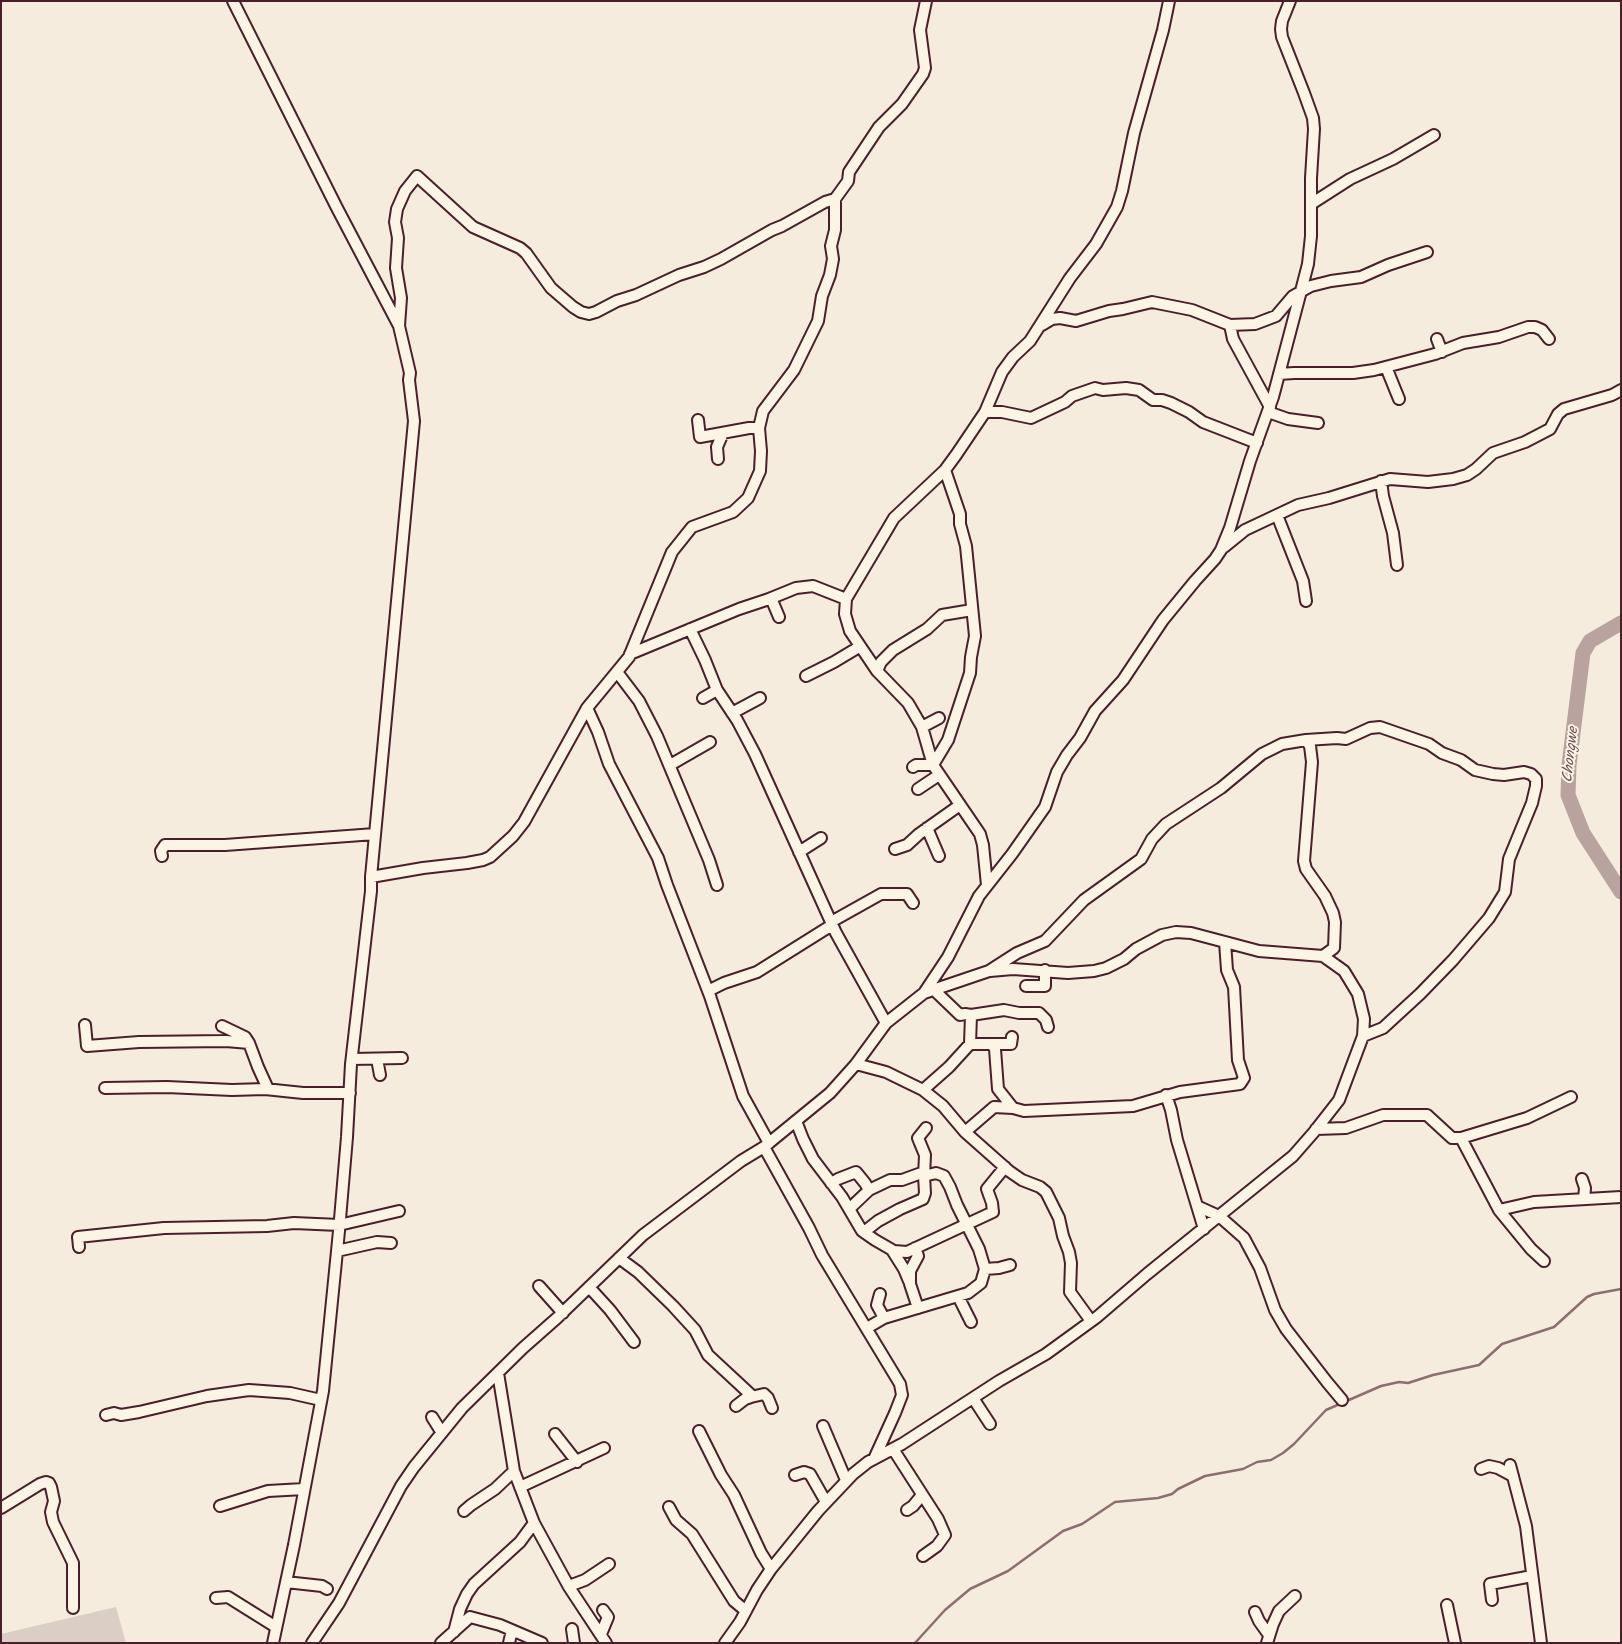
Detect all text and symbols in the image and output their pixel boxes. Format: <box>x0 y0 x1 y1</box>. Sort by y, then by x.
water label: Chongwe <box>1560 726 1584 784</box>

